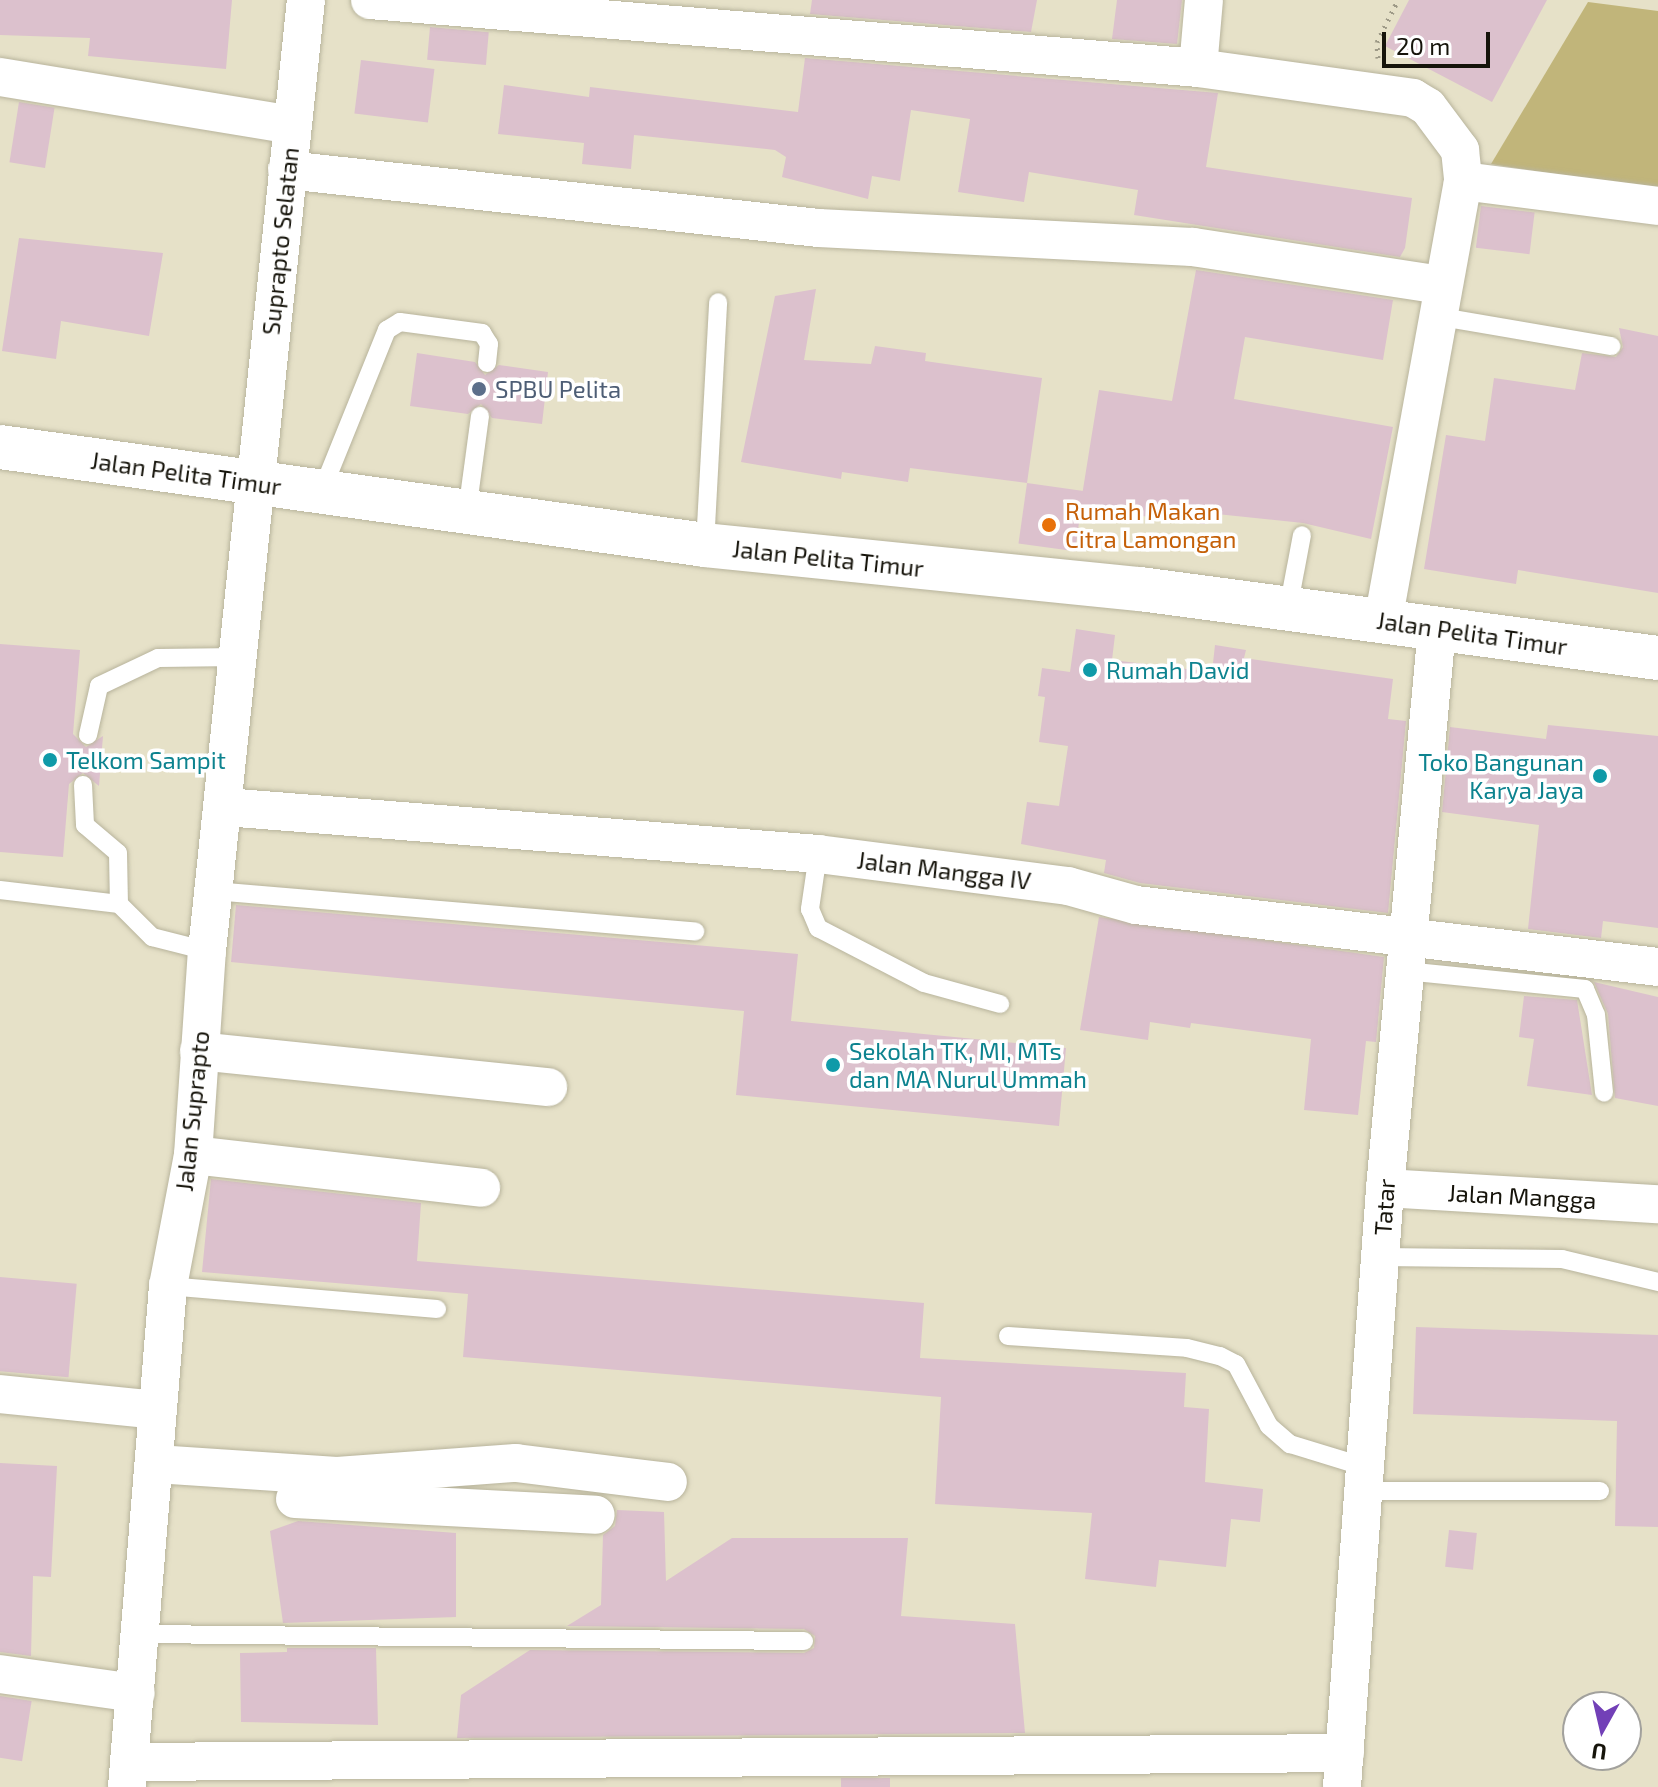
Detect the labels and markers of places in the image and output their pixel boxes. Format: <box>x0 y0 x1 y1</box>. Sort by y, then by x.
place label: SPBU Pelita <box>495 375 621 403</box>
marker: SPBU Pelita <box>470 380 488 398</box>
place label: Rumah Makan Citra Lamongan <box>1065 497 1236 553</box>
marker: Rumah Makan Citra Lamongan <box>1040 516 1058 534</box>
place label: Rumah David <box>1106 656 1250 684</box>
marker: Rumah David <box>1081 661 1099 679</box>
place label: Telkom Sampit <box>66 746 226 774</box>
place label: Toko Bangunan Karya Jaya <box>1418 748 1584 804</box>
marker: Telkom Sampit <box>41 751 59 769</box>
marker: Toko Bangunan Karya Jaya <box>1591 767 1609 785</box>
place label: Sekolah TK, MI, MTs dan MA Nurul Ummah <box>849 1037 1088 1093</box>
marker: Sekolah TK, MI, MTs dan MA Nurul Ummah <box>824 1056 842 1074</box>

